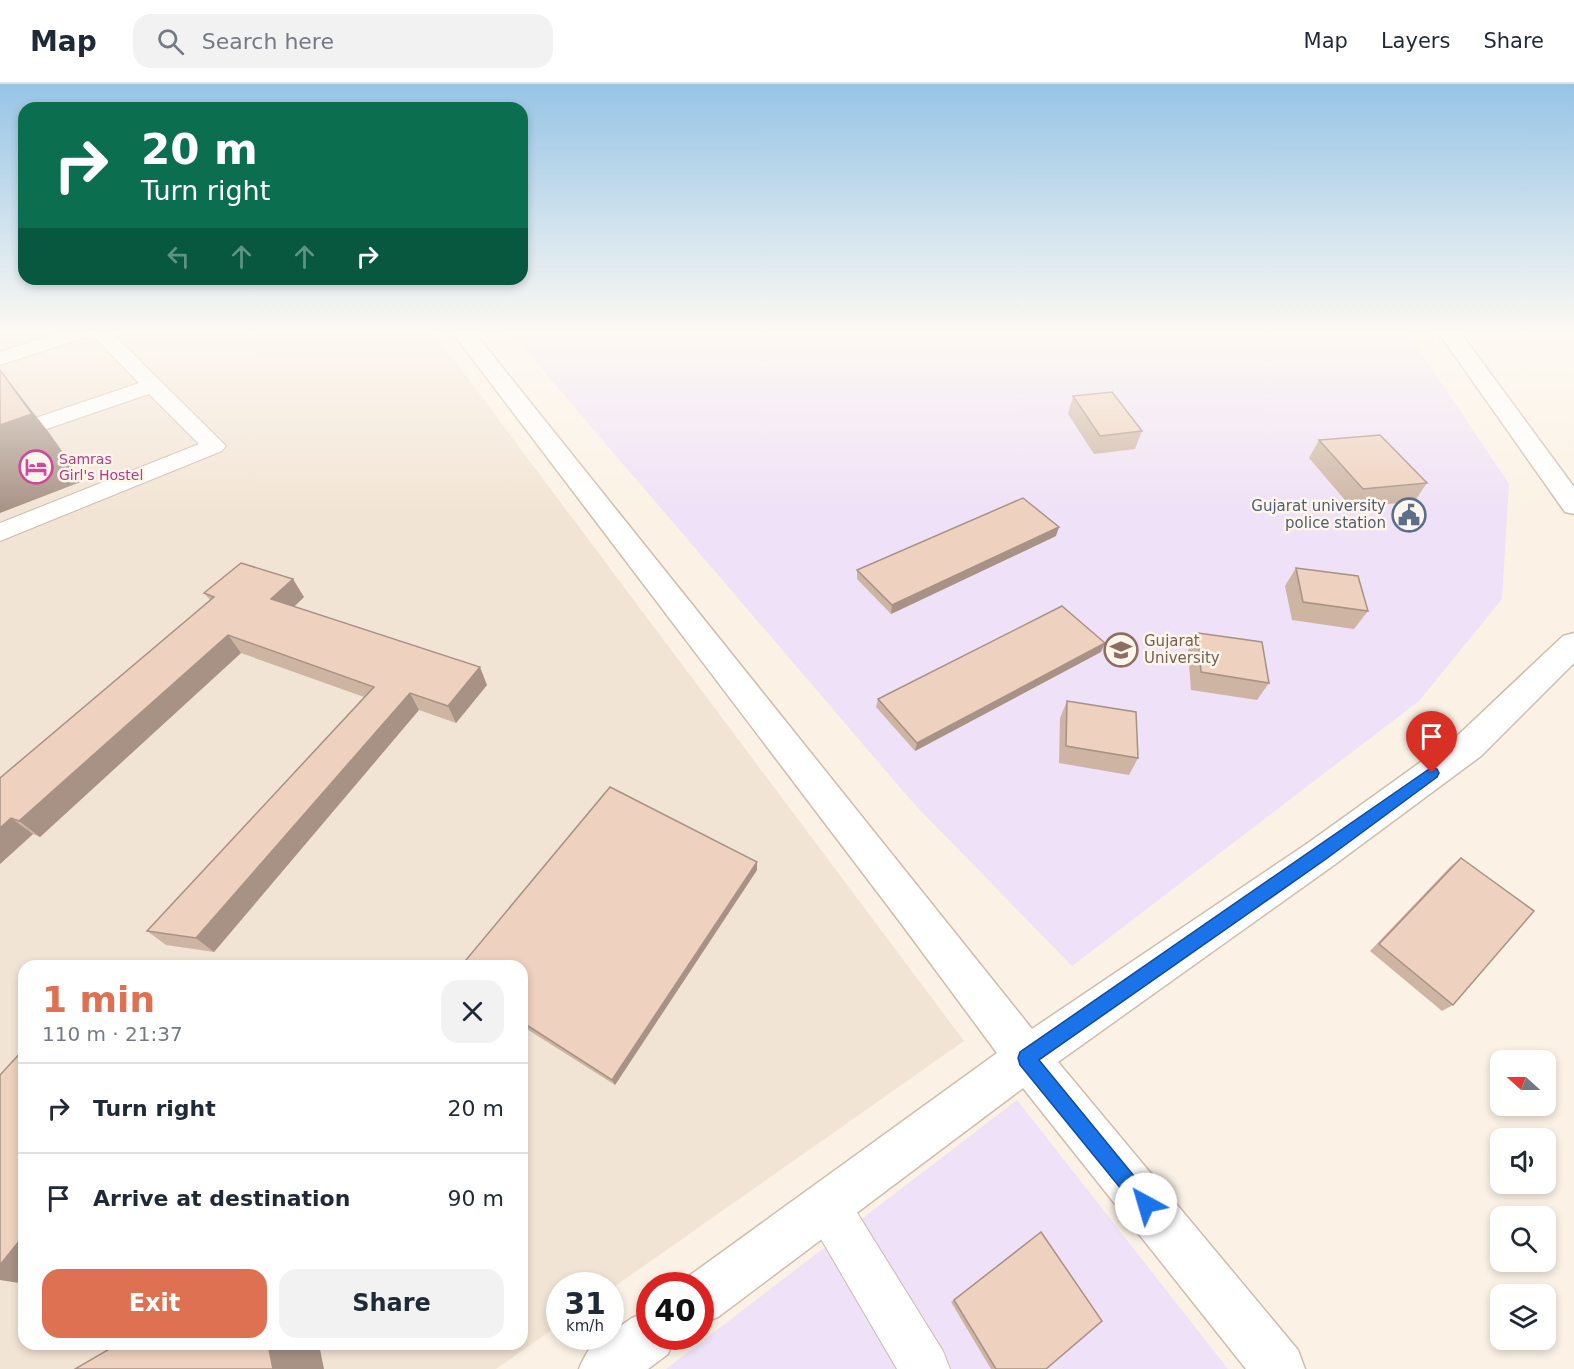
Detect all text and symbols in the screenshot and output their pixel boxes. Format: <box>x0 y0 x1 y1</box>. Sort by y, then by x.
search box <box>133 14 553 68</box>
text: Map <box>30 25 97 58</box>
icon: search <box>154 25 187 58</box>
text: Search here <box>202 29 334 54</box>
text: Map <box>1304 29 1348 53</box>
text: Layers <box>1381 29 1450 53</box>
text: Share <box>1483 29 1544 53</box>
text: 20 m <box>141 125 258 174</box>
icon: right <box>42 126 120 204</box>
text: Turn right <box>141 175 270 206</box>
icon: left <box>162 240 195 273</box>
icon: ahead <box>225 240 258 273</box>
icon: ahead <box>288 240 321 273</box>
icon: right <box>351 240 384 273</box>
hotel icon: Samras Girl's Hostel <box>18 449 54 485</box>
place label: Samras Girl's Hostel <box>59 451 143 483</box>
place label: Gujarat university police station <box>1251 497 1386 532</box>
public building icon: Gujarat university police station <box>1391 497 1427 533</box>
school or university icon: Gujarat University <box>1103 632 1139 668</box>
place label: Gujarat University <box>1144 632 1220 667</box>
pin <box>1406 711 1457 773</box>
icon: arrive <box>1415 720 1448 753</box>
text: 1 min <box>42 979 155 1020</box>
button: close <box>441 980 504 1043</box>
text: 110 m · 21:37 <box>42 1022 183 1046</box>
north arrow <box>1490 1050 1556 1116</box>
map controls <box>1490 1050 1556 1350</box>
icon: right <box>42 1092 75 1125</box>
text: Turn right <box>93 1096 216 1121</box>
text: 20 m <box>448 1096 504 1121</box>
button: sound <box>1490 1128 1556 1194</box>
position arrow <box>1114 1172 1178 1236</box>
icon: arrive <box>42 1182 75 1215</box>
text: Arrive at destination <box>93 1186 350 1211</box>
text: 90 m <box>448 1186 504 1211</box>
button: search <box>1490 1206 1556 1272</box>
button: Exit <box>42 1269 267 1338</box>
button: Share <box>279 1269 504 1338</box>
speed limit sign: 40 <box>636 1272 714 1350</box>
button: layers <box>1490 1284 1556 1350</box>
text: 31 <box>564 1286 606 1321</box>
text: km/h <box>566 1317 604 1335</box>

